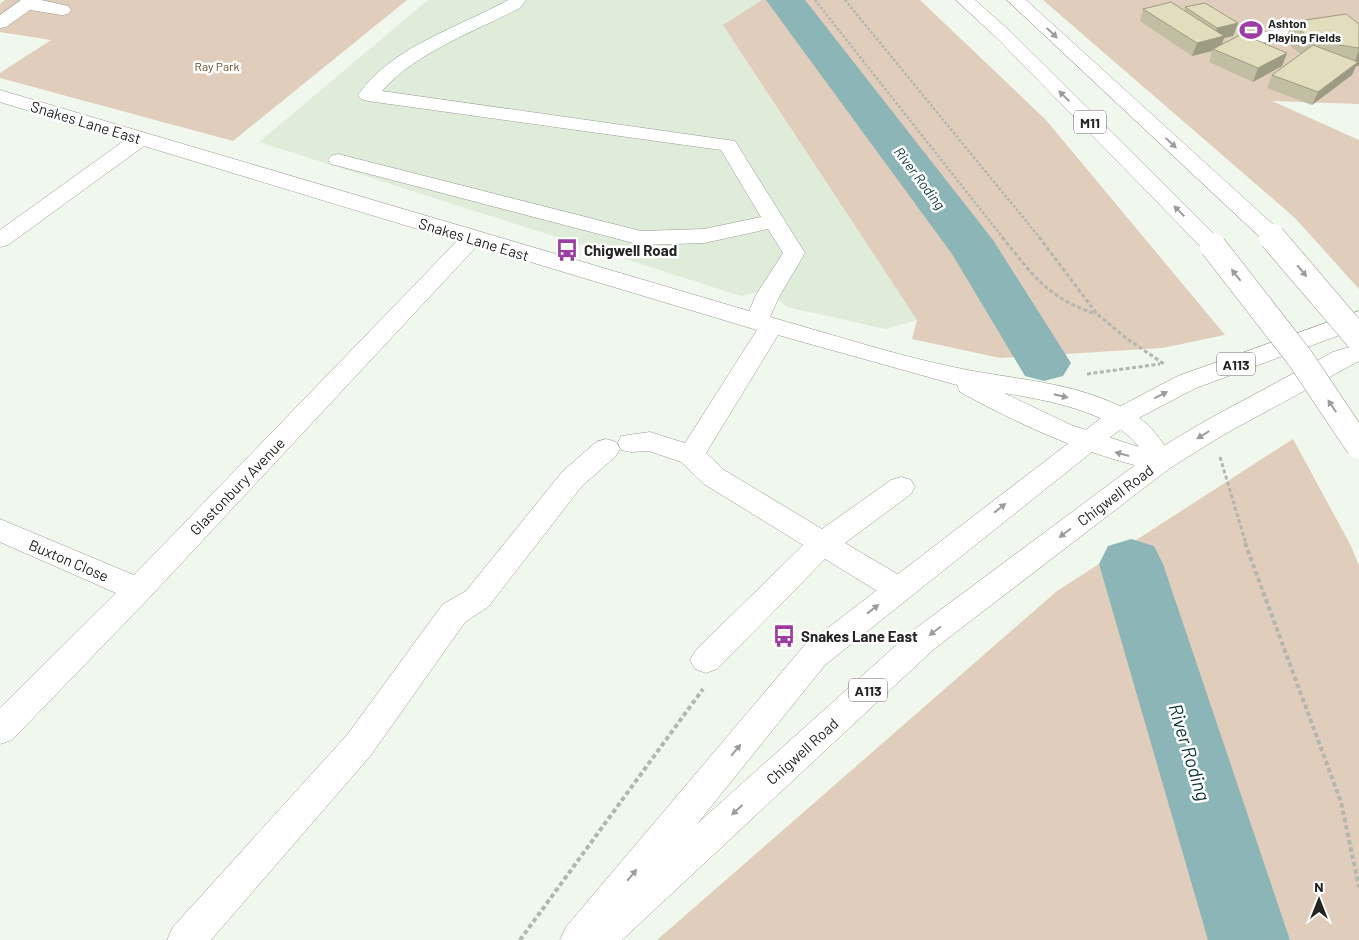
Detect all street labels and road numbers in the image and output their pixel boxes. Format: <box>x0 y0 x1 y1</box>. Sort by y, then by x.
street label: Snakes Lane East <box>29 97 143 147</box>
road number: M11 <box>1074 110 1106 134</box>
street label: Snakes Lane East <box>417 214 531 264</box>
road number: A113 <box>1217 352 1255 376</box>
street label: Glastonbury Avenue <box>186 433 288 539</box>
street label: Chigwell Road <box>1073 461 1157 529</box>
street label: Buxton Close <box>26 535 112 585</box>
road number: A113 <box>849 678 887 702</box>
street label: Chigwell Road <box>762 714 842 788</box>

